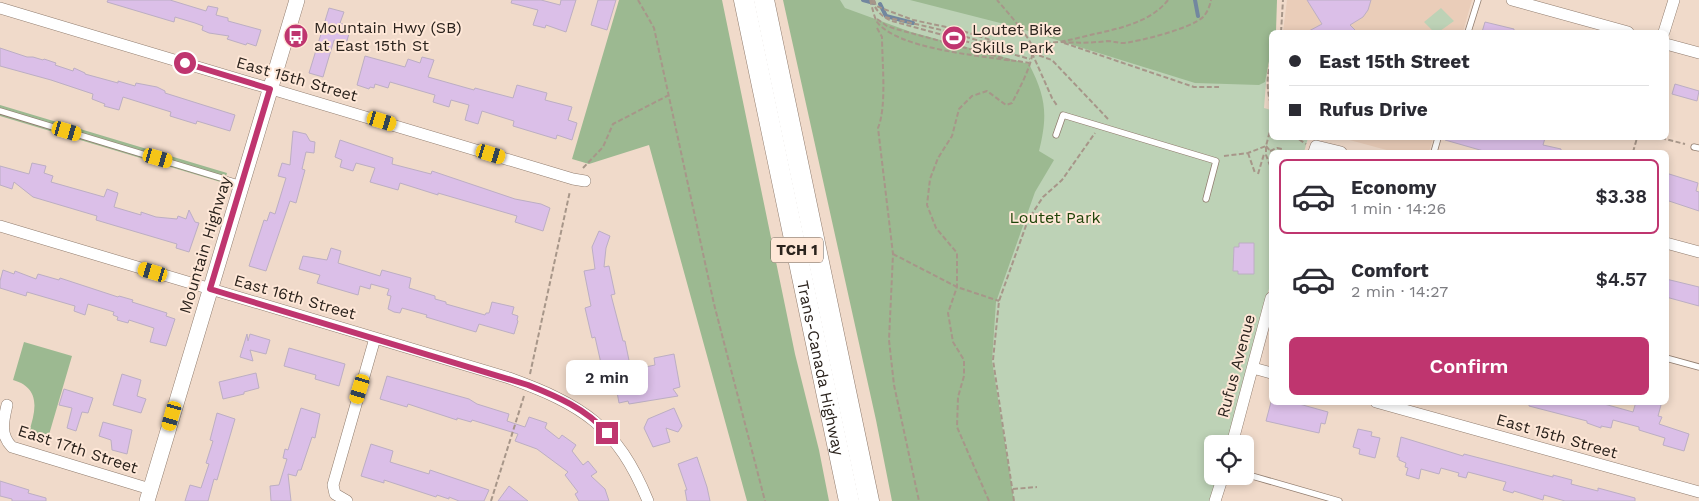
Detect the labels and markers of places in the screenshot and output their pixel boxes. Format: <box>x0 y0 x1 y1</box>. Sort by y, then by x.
place label: Mountain Hwy (SB) at East 15th St <box>314 18 462 55</box>
place label: Loutet Bike Skills Park <box>972 20 1061 57</box>
bus stop icon: Mountain Hwy (SB) at East 15th St <box>283 23 309 49</box>
sports icon: Loutet Bike Skills Park <box>941 25 967 51</box>

